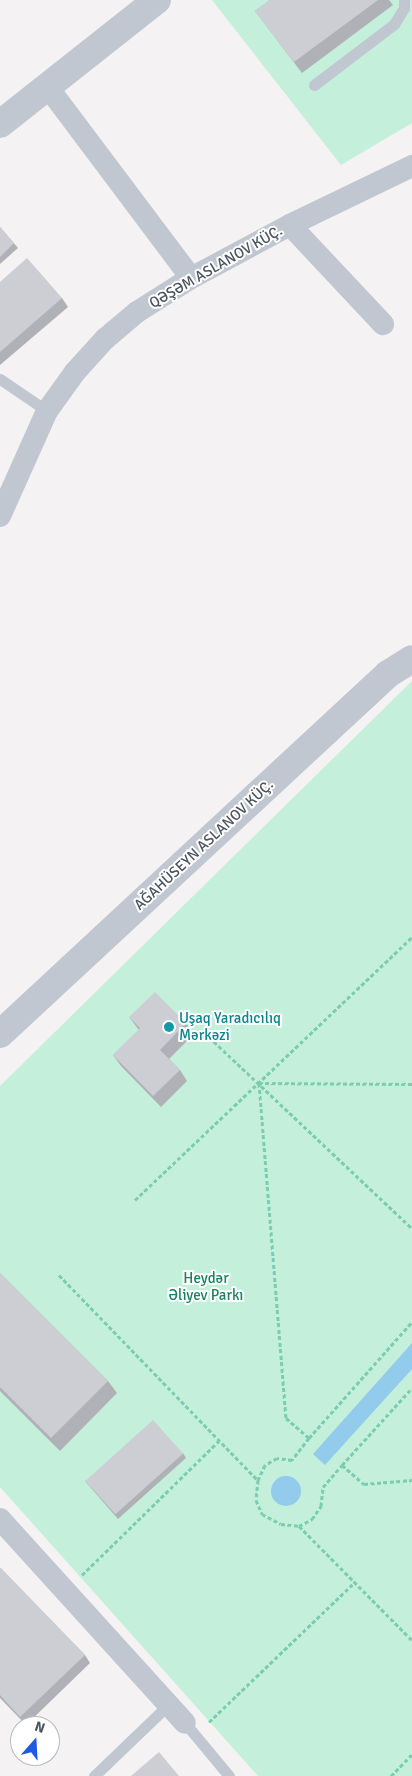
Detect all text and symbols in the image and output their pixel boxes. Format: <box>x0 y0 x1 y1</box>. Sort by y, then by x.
street label: QƏŞƏM ASLANOV KÜÇ. <box>146 222 286 312</box>
street label: AĞAHÜSEYN ASLANOV KÜÇ. <box>131 776 277 914</box>
place label: Uşaq Yaradıcılıq Mərkəzi <box>179 1009 281 1044</box>
marker: Uşaq Yaradıcılıq Mərkəzi <box>163 1021 175 1033</box>
park label: Heydər Əliyev Parkı <box>169 1269 243 1304</box>
north arrow <box>10 1716 60 1766</box>
text: N <box>32 1718 47 1737</box>

